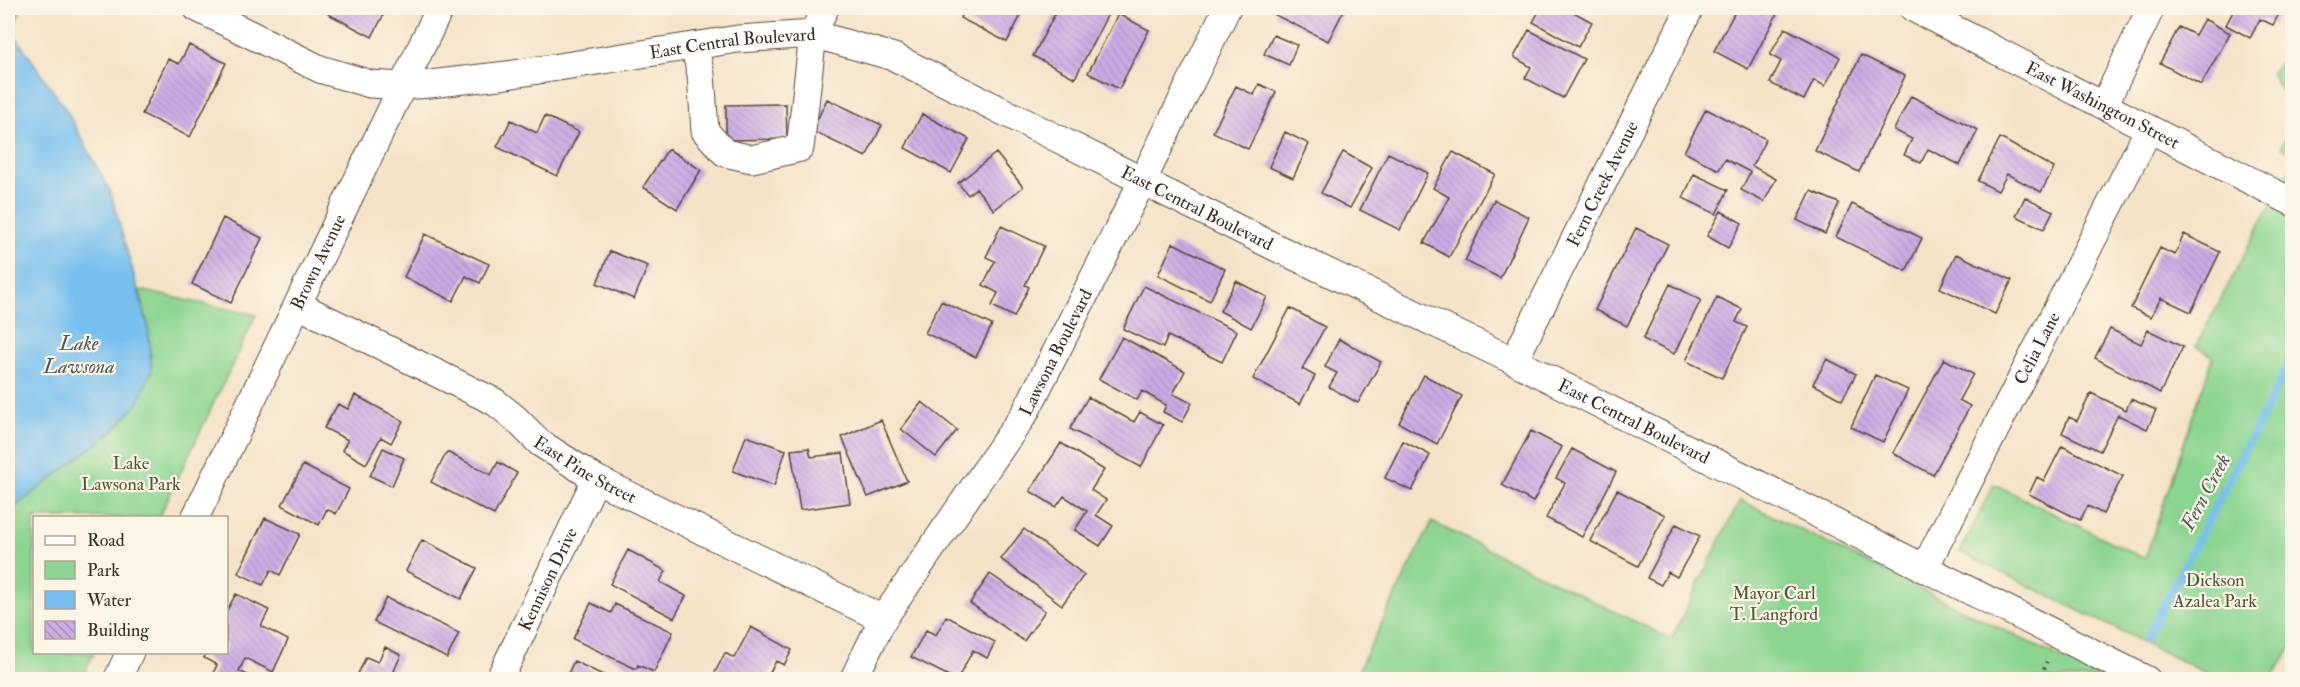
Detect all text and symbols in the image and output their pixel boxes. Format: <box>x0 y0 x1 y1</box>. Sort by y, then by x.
street label: East Central Boulevard <box>648 23 816 65</box>
street label: East Washington Street <box>2022 57 2183 154</box>
street label: Fern Creek Avenue <box>1562 117 1644 251</box>
street label: East Central Boulevard <box>1117 161 1277 256</box>
street label: Brown Avenue <box>286 210 351 314</box>
street label: Lawsona Boulevard <box>1014 285 1098 420</box>
street label: Celia Lane <box>2009 308 2066 389</box>
water label: Lake Lawsona <box>42 331 115 379</box>
street label: East Central Boulevard <box>1554 374 1713 470</box>
street label: East Pine Street <box>529 431 640 509</box>
water label: Fern Creek <box>2174 450 2236 536</box>
park label: Lake Lawsona Park <box>81 452 181 496</box>
legend <box>33 516 228 654</box>
street label: Kennison Drive <box>513 523 583 635</box>
text: Road <box>87 529 125 552</box>
text: Park <box>87 559 120 582</box>
park label: Dickson Azalea Park <box>2172 569 2257 613</box>
park label: Mayor Carl T. Langford <box>1730 582 1818 626</box>
text: Water <box>86 589 131 612</box>
text: Building <box>87 619 150 642</box>

